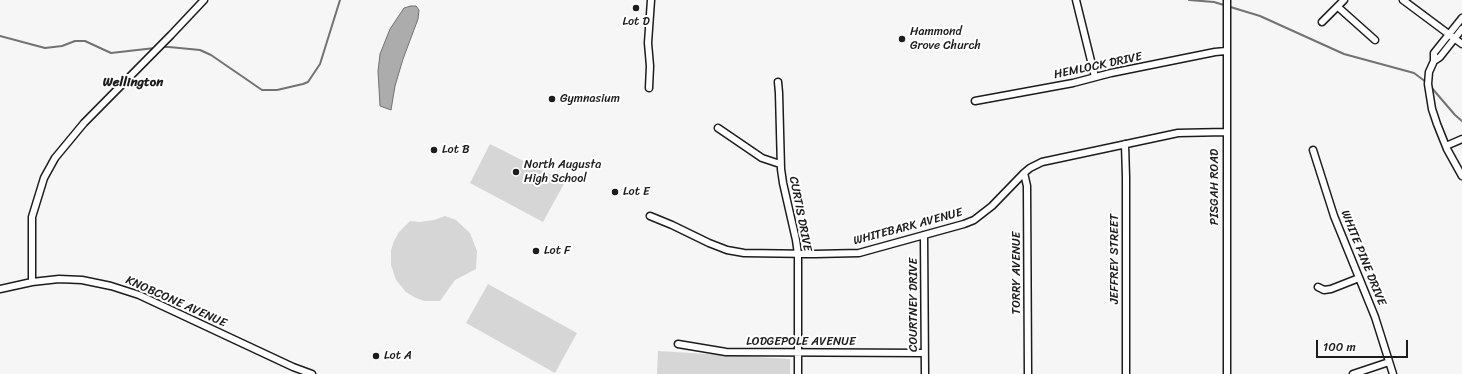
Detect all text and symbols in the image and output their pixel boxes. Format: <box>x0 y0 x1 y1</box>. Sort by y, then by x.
marker: Lot D <box>631 3 641 13</box>
place label: Lot D <box>622 15 650 29</box>
place label: Hammond Grove Church <box>910 25 981 53</box>
marker: Hammond Grove Church <box>897 34 907 44</box>
street label: HEMLOCK DRIVE <box>1053 50 1143 82</box>
district label: Wellington <box>103 75 163 91</box>
place label: Gymnasium <box>560 92 620 106</box>
marker: Gymnasium <box>547 94 557 104</box>
place label: Lot B <box>442 143 470 157</box>
marker: Lot B <box>429 145 439 155</box>
street label: PISGAH ROAD <box>1208 149 1222 225</box>
place label: North Augusta High School <box>524 158 601 186</box>
marker: North Augusta High School <box>511 167 521 177</box>
street label: CURTIS DRIVE <box>786 175 814 253</box>
place label: Lot E <box>623 185 650 199</box>
marker: Lot E <box>610 187 620 197</box>
street label: WHITEBARK AVENUE <box>852 205 964 249</box>
street label: WHITE PINE DRIVE <box>1337 208 1389 308</box>
street label: JEFFREY STREET <box>1108 214 1122 304</box>
street label: TORRY AVENUE <box>1010 231 1024 315</box>
place label: Lot F <box>544 244 571 258</box>
marker: Lot F <box>531 246 541 256</box>
street label: COURTNEY DRIVE <box>907 258 921 352</box>
street label: KNOBCONE AVENUE <box>123 273 229 331</box>
scale bar <box>1318 332 1410 358</box>
street label: LODGEPOLE AVENUE <box>746 335 856 349</box>
text: 100 m <box>1323 336 1356 358</box>
place label: Lot A <box>384 349 412 363</box>
marker: Lot A <box>371 351 381 361</box>

